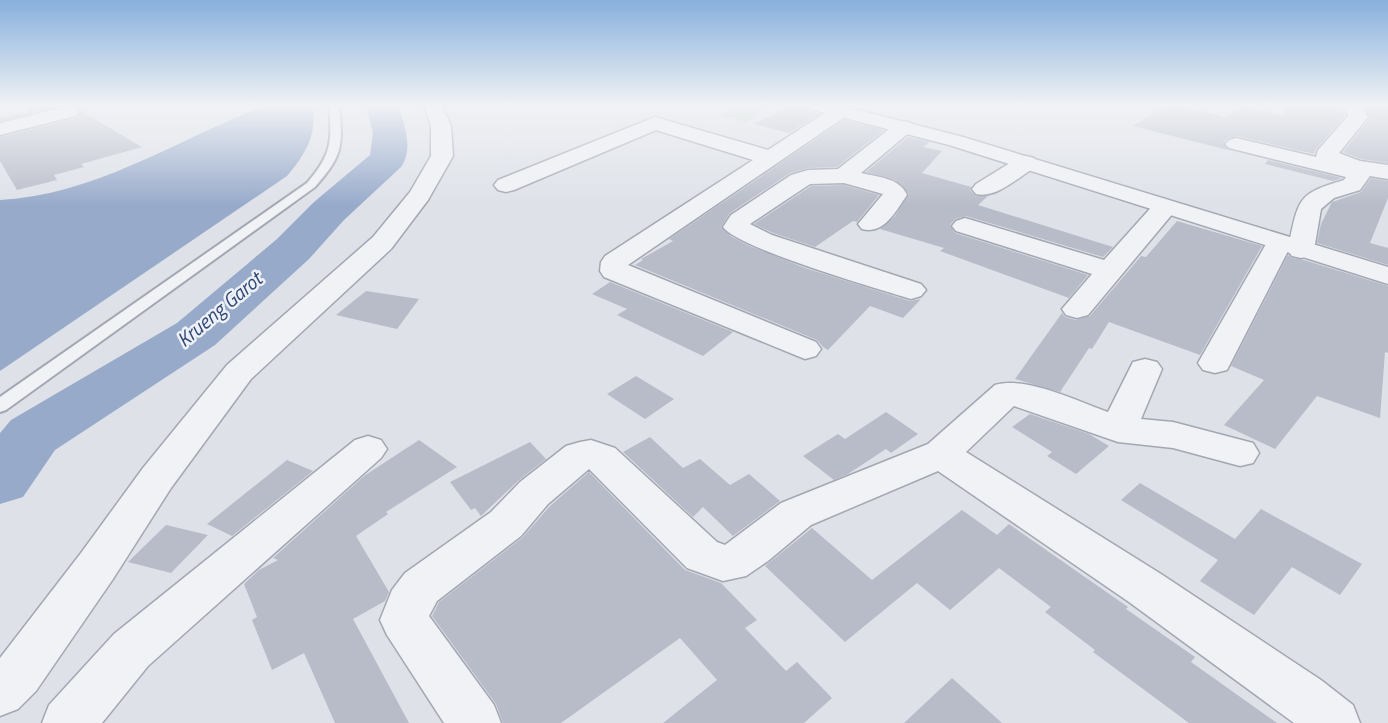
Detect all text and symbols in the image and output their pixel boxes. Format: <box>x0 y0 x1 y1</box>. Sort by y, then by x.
water label: Krueng Garot <box>169 262 271 354</box>

